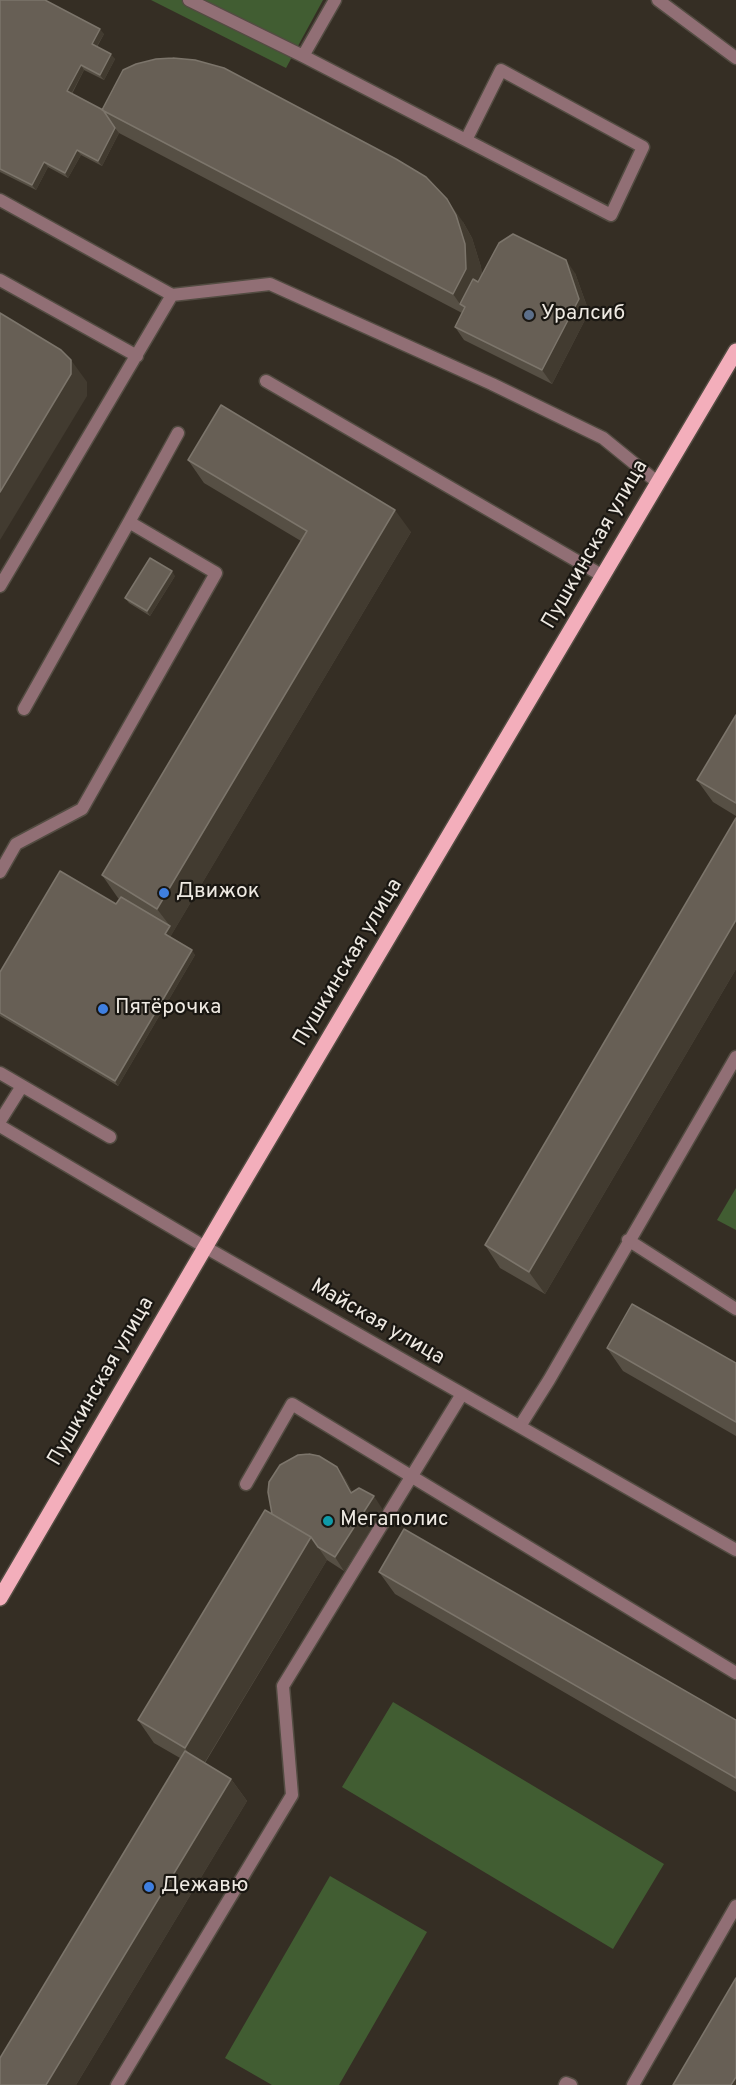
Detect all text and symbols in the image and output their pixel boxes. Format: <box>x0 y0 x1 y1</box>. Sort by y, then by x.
place label: Уралсиб <box>541 302 625 328</box>
marker: Уралсиб <box>522 308 536 322</box>
street label: Пушкинская улица <box>537 456 655 634</box>
street label: Пушкинская улица <box>289 875 409 1051</box>
place label: Движок <box>176 880 260 906</box>
marker: Движок <box>157 886 171 900</box>
place label: Пятёрочка <box>115 996 221 1022</box>
marker: Пятёрочка <box>96 1002 110 1016</box>
street label: Майская улица <box>305 1274 449 1372</box>
street label: Пушкинская улица <box>43 1293 161 1471</box>
place label: Мегаполис <box>340 1508 449 1534</box>
marker: Мегаполис <box>321 1514 335 1528</box>
place label: Дежавю <box>161 1874 248 1900</box>
marker: Дежавю <box>142 1880 156 1894</box>

